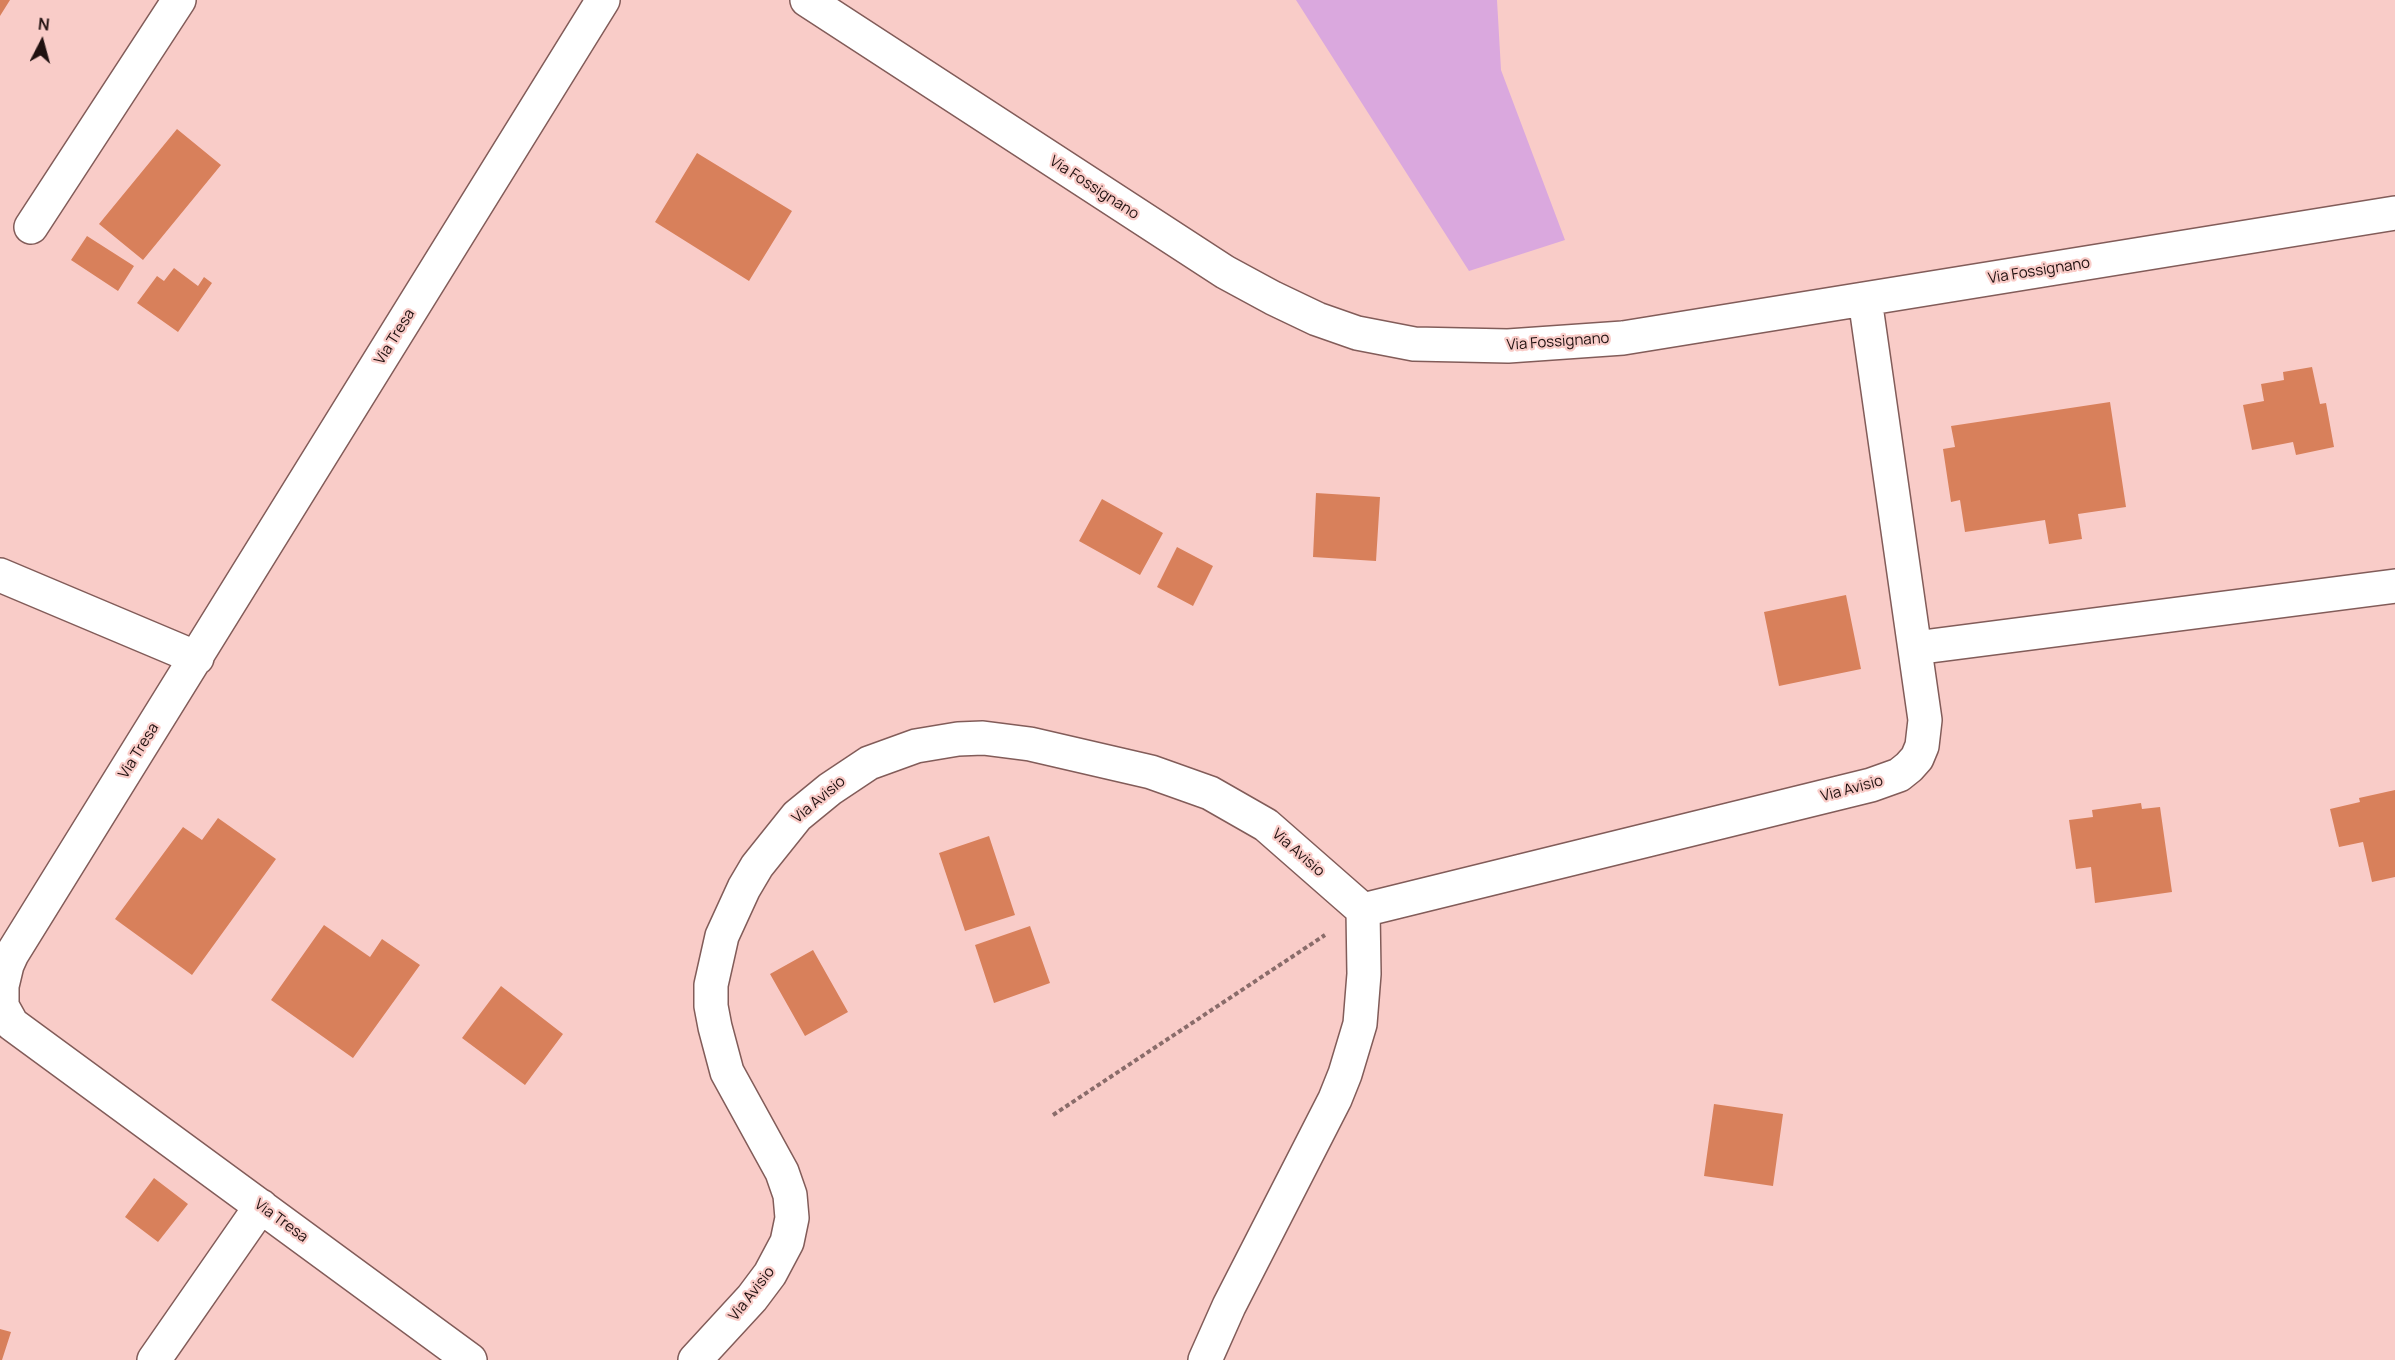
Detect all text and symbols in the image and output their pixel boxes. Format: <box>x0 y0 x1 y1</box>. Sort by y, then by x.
north arrow <box>12 12 72 72</box>
text: N <box>37 13 51 36</box>
street label: Via Fossignano <box>1046 152 1142 224</box>
street label: Via Fossignano <box>1987 254 2091 288</box>
street label: Via Tresa <box>371 306 419 368</box>
street label: Via Fossignano <box>1506 329 1610 355</box>
street label: Via Tresa <box>115 720 163 782</box>
street label: Via Avisio <box>1819 772 1885 806</box>
street label: Via Avisio <box>789 773 849 827</box>
street label: Via Avisio <box>1268 825 1328 881</box>
street label: Via Tresa <box>251 1195 311 1247</box>
street label: Via Avisio <box>725 1263 779 1325</box>

